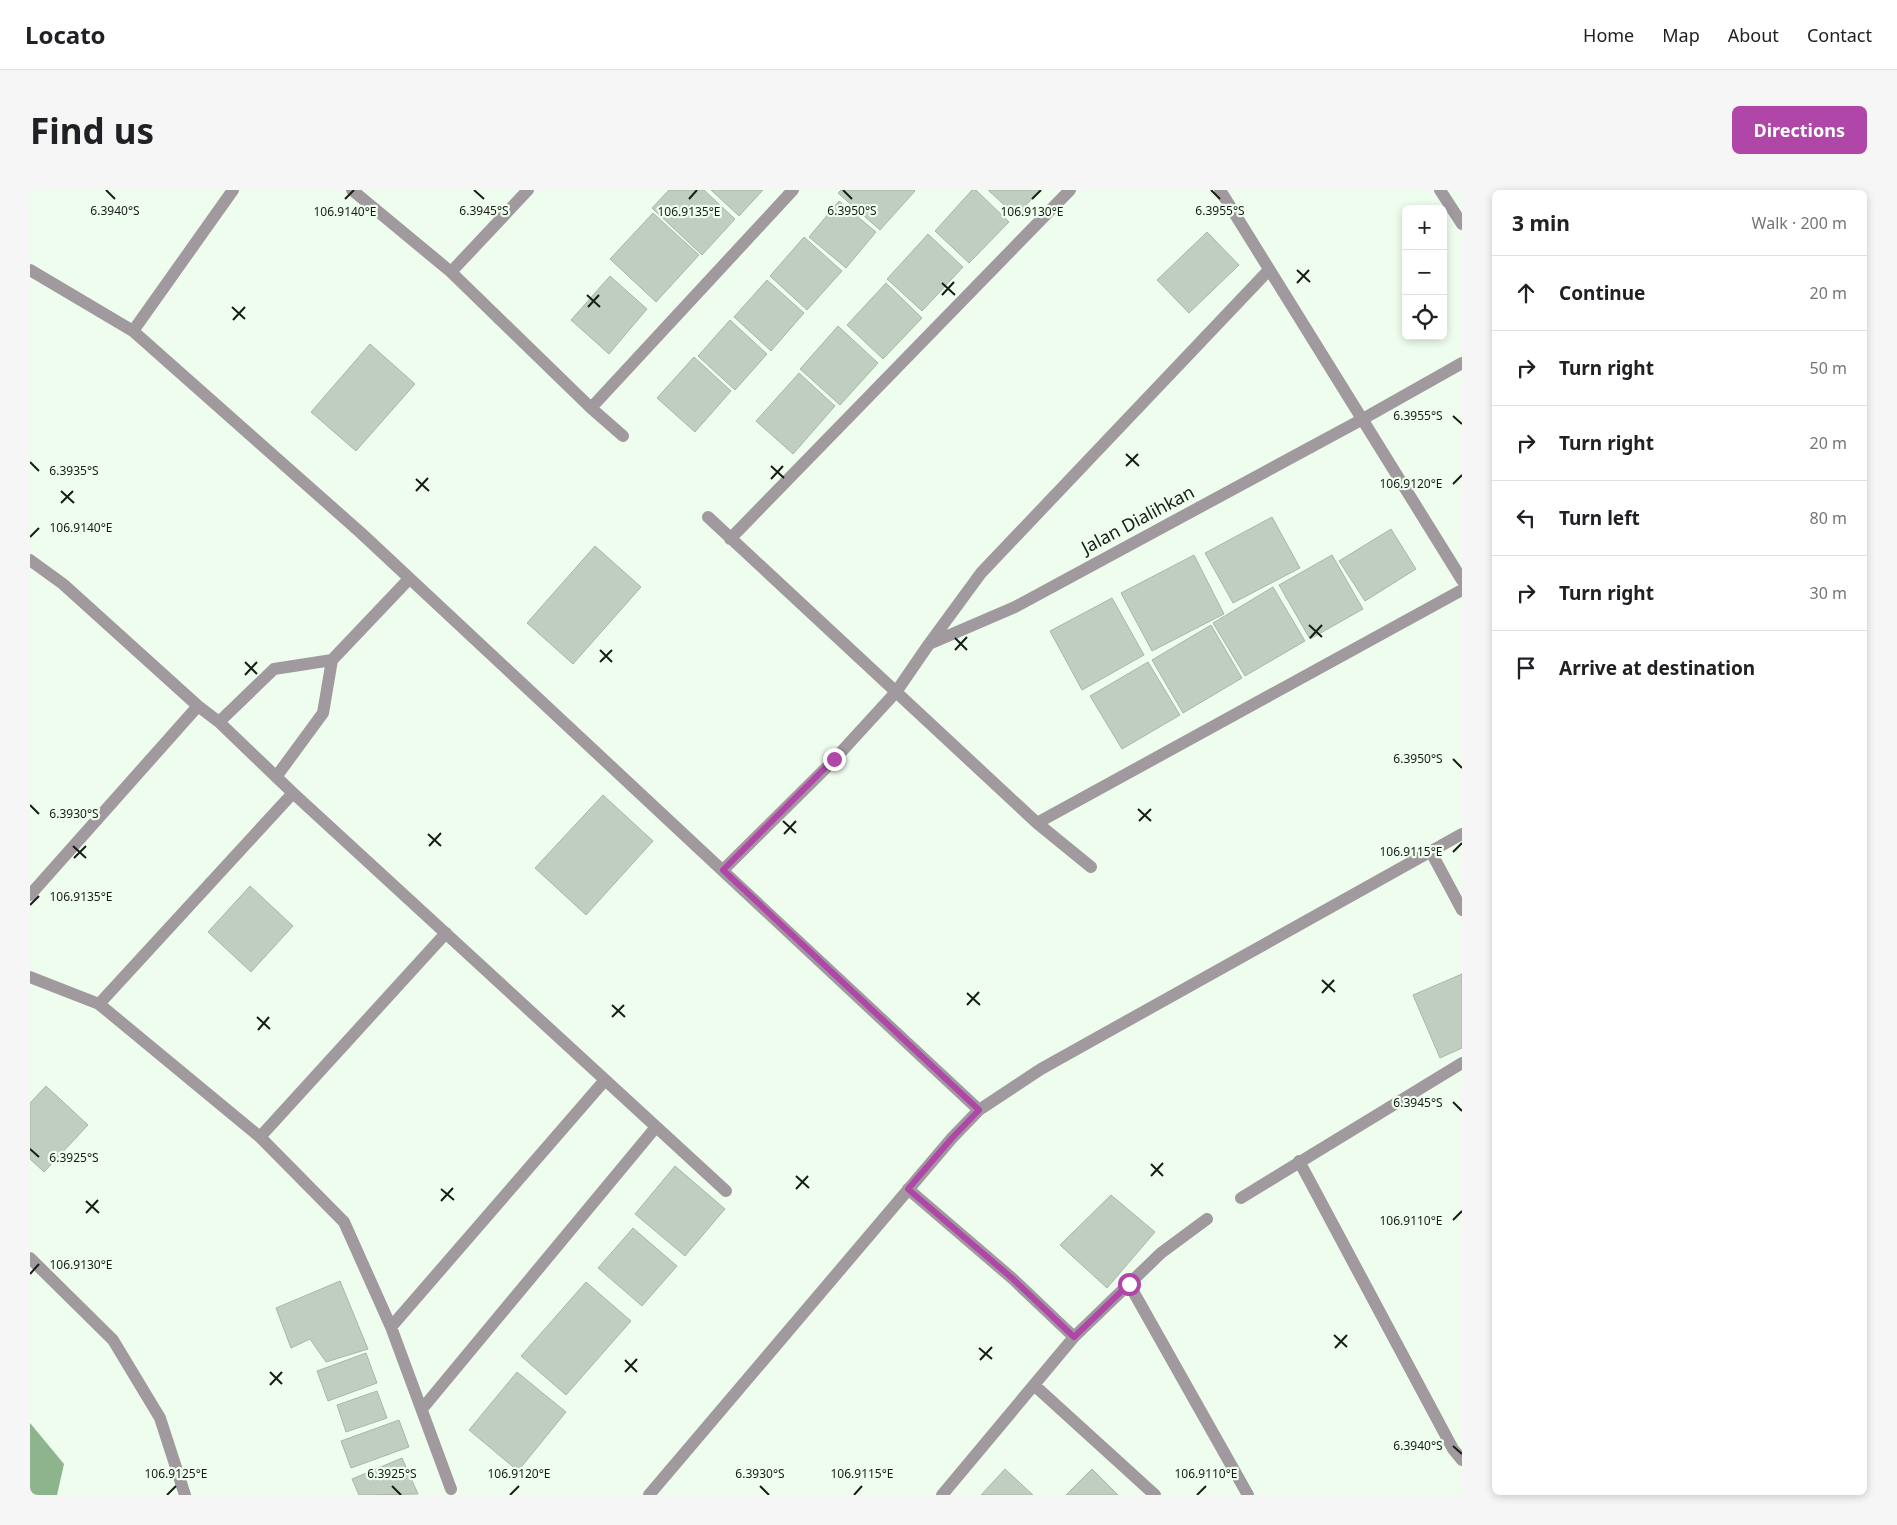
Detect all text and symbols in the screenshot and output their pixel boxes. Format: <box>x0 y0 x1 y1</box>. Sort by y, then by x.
text: Locato <box>25 18 106 51</box>
text: Home <box>1583 23 1634 47</box>
text: Map <box>1662 23 1700 47</box>
text: About <box>1728 23 1779 47</box>
text: Contact <box>1807 23 1872 47</box>
button: Directions <box>1732 106 1867 154</box>
text: Find us <box>30 107 154 154</box>
text: 6.3940°S <box>90 202 140 219</box>
text: 6.3945°S <box>459 202 509 219</box>
text: 6.3950°S <box>827 202 877 219</box>
text: 6.3955°S <box>1195 202 1245 219</box>
text: 106.9140°E <box>313 203 377 220</box>
text: 106.9135°E <box>657 203 721 220</box>
text: 106.9130°E <box>1000 203 1064 220</box>
map controls <box>1402 205 1447 340</box>
button: + <box>1402 205 1447 250</box>
text: 3 min <box>1512 209 1570 237</box>
text: Walk · 200 m <box>1752 212 1847 234</box>
button: − <box>1402 250 1447 295</box>
icon: ahead <box>1512 279 1540 307</box>
text: Continue <box>1559 280 1645 306</box>
text: 20 m <box>1810 282 1847 304</box>
button: locate <box>1402 295 1447 340</box>
icon: right <box>1512 354 1540 382</box>
text: Turn right <box>1559 355 1654 381</box>
text: 50 m <box>1810 357 1847 379</box>
text: 6.3955°S <box>1393 407 1443 424</box>
icon: right <box>1512 429 1540 457</box>
text: Turn right <box>1559 430 1654 456</box>
text: 20 m <box>1810 432 1847 454</box>
text: 6.3935°S <box>49 462 99 479</box>
text: 106.9120°E <box>1379 475 1443 492</box>
street label: Jalan Dialihkan <box>1075 479 1198 560</box>
icon: left <box>1512 504 1540 532</box>
text: Turn left <box>1559 505 1640 531</box>
text: 80 m <box>1810 507 1847 529</box>
text: 106.9140°E <box>49 519 113 536</box>
icon: right <box>1512 579 1540 607</box>
text: Turn right <box>1559 580 1654 606</box>
text: 30 m <box>1810 582 1847 604</box>
icon: arrive <box>1512 654 1540 682</box>
text: Arrive at destination <box>1559 655 1755 681</box>
route end <box>823 748 846 771</box>
text: 6.3950°S <box>1393 750 1443 767</box>
text: 6.3930°S <box>49 805 99 822</box>
text: 106.9115°E <box>1379 843 1443 860</box>
text: 106.9135°E <box>49 888 113 905</box>
text: 6.3945°S <box>1393 1094 1443 1111</box>
text: 6.3925°S <box>49 1149 99 1166</box>
text: 106.9110°E <box>1379 1212 1443 1229</box>
text: 106.9130°E <box>49 1256 113 1273</box>
route start <box>1118 1273 1141 1296</box>
text: 6.3940°S <box>1393 1437 1443 1454</box>
text: 106.9125°E <box>144 1465 208 1482</box>
text: 6.3925°S <box>367 1465 417 1482</box>
text: 106.9120°E <box>487 1465 551 1482</box>
text: 6.3930°S <box>735 1465 785 1482</box>
text: 106.9115°E <box>830 1465 894 1482</box>
text: 106.9110°E <box>1174 1465 1238 1482</box>

